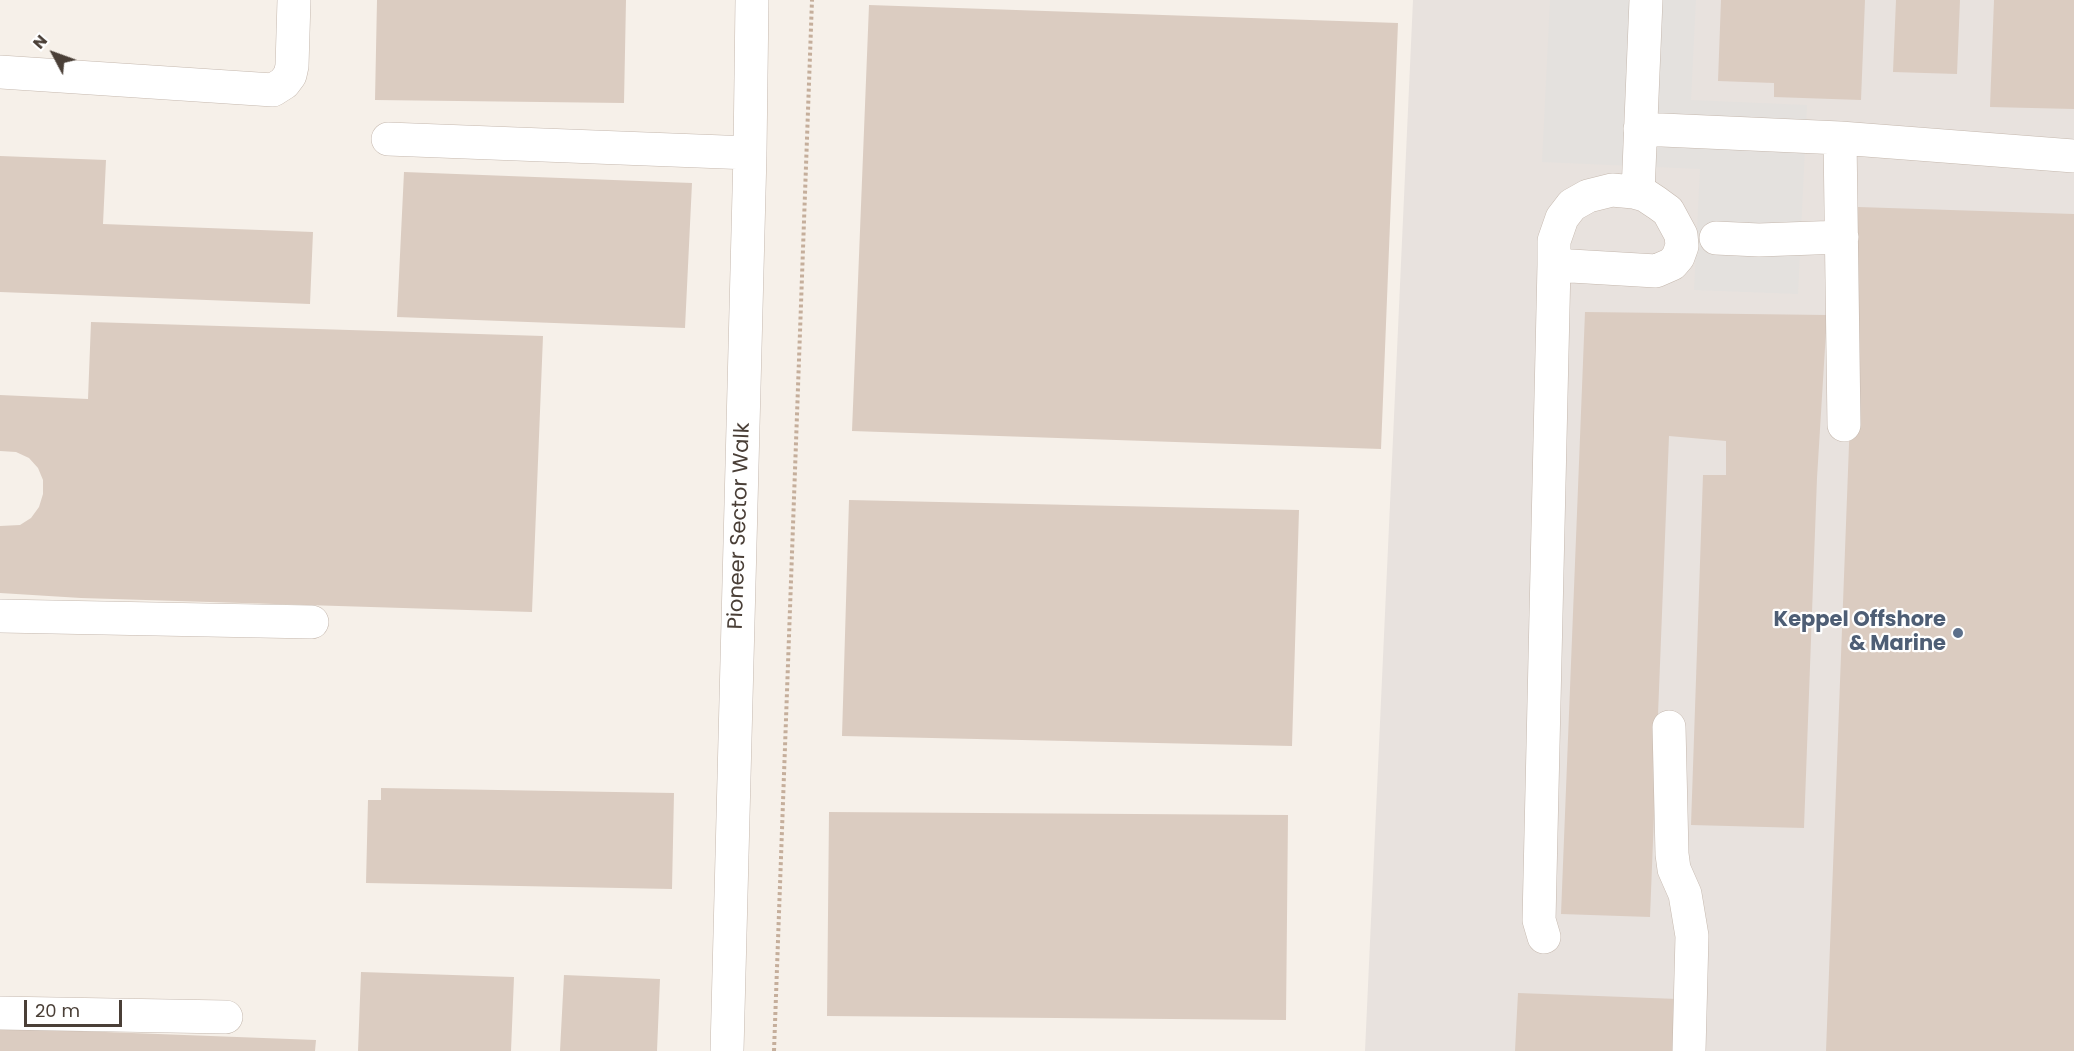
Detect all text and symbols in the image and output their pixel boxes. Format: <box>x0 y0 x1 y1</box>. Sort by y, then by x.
north arrow <box>24 24 84 84</box>
text: N <box>27 30 53 54</box>
street label: Pioneer Sector Walk <box>724 422 756 630</box>
place label: Keppel Offshore & Marine <box>1774 608 1946 658</box>
marker: Keppel Offshore & Marine <box>1951 626 1965 640</box>
scale bar <box>27 988 124 1026</box>
text: 20 m <box>35 998 80 1023</box>

